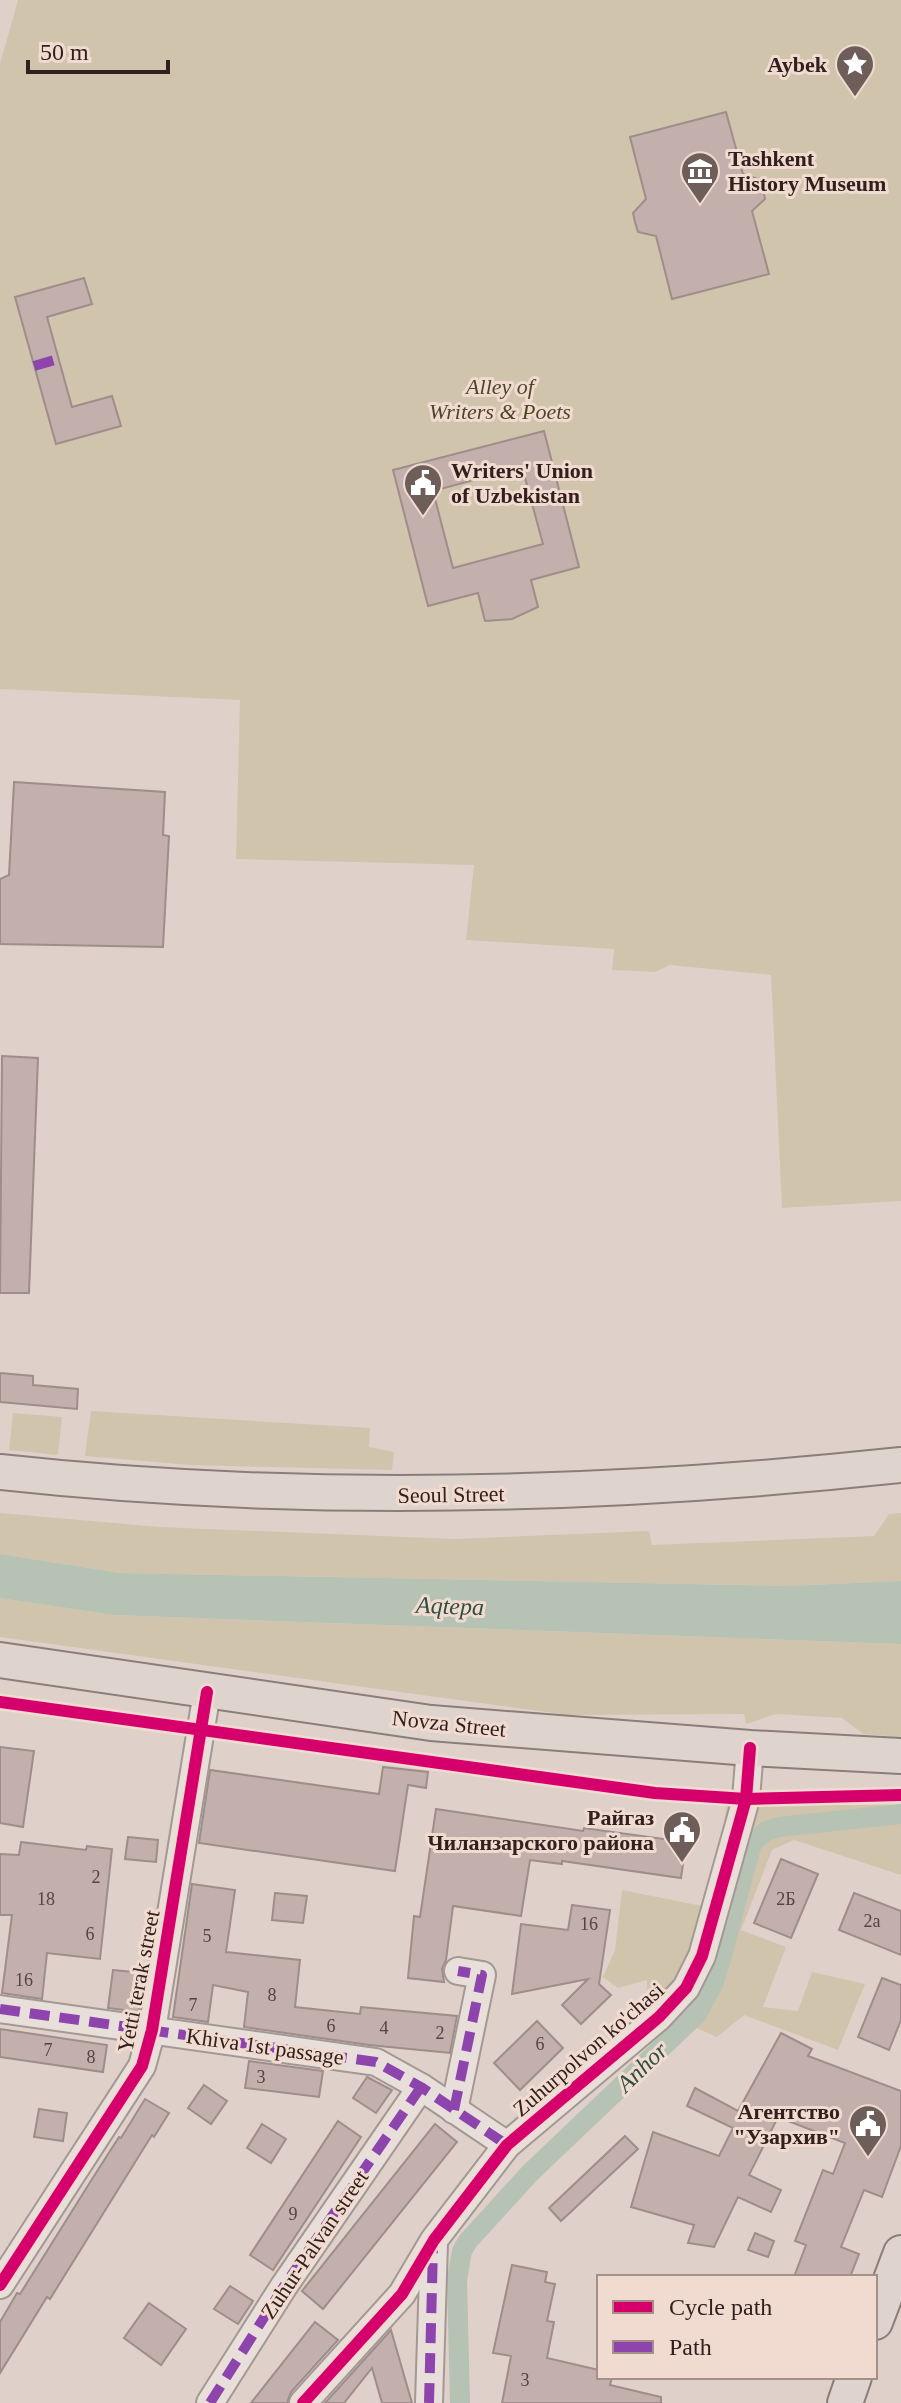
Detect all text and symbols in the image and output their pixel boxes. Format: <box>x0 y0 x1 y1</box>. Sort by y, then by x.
scale bar <box>28 24 168 74</box>
text: 50 m <box>40 39 89 65</box>
place icon: Aybek <box>834 43 876 98</box>
place label: Aybek <box>768 52 828 77</box>
place label: Tashkent History Museum <box>728 146 886 196</box>
museum icon: Tashkent History Museum <box>679 150 721 205</box>
park label: Alley of Writers & Poets <box>429 374 571 424</box>
place label: Writers' Union of Uzbekistan <box>451 458 593 508</box>
public building icon: Writers' Union of Uzbekistan <box>402 462 444 517</box>
street label: Seoul Street <box>397 1481 505 1508</box>
water label: Aqtepa <box>414 1592 484 1620</box>
street label: Novza Street <box>391 1705 507 1742</box>
place label: Райгаз Чиланзарского района <box>427 1805 654 1855</box>
public building icon: Райгаз Чиланзарского района <box>661 1809 703 1864</box>
house number: 2 <box>92 1867 101 1887</box>
house number: 18 <box>37 1889 55 1909</box>
house number: 2Б <box>776 1889 796 1909</box>
street label: Yetti terak street <box>112 1908 165 2054</box>
house number: 2a <box>864 1911 881 1931</box>
house number: 16 <box>580 1914 598 1934</box>
house number: 6 <box>86 1924 95 1944</box>
house number: 5 <box>203 1926 212 1946</box>
house number: 16 <box>15 1970 33 1990</box>
street label: Zuhurpolvon ko'chasi <box>508 1977 669 2122</box>
house number: 8 <box>268 1985 277 2005</box>
house number: 7 <box>189 1995 198 2015</box>
house number: 6 <box>327 2016 336 2036</box>
house number: 4 <box>380 2018 389 2038</box>
street label: Khiva 1st passage <box>185 2023 345 2070</box>
house number: 2 <box>436 2023 445 2043</box>
house number: 6 <box>536 2034 545 2054</box>
water label: Anhor <box>610 2036 673 2099</box>
house number: 7 <box>44 2040 53 2060</box>
house number: 8 <box>87 2047 96 2067</box>
house number: 3 <box>257 2067 266 2087</box>
place label: Агентство "Узархив" <box>734 2099 840 2149</box>
public building icon: Агентство "Узархив" <box>847 2103 889 2158</box>
street label: Zuhur-Palvan street <box>255 2165 373 2323</box>
house number: 9 <box>289 2204 298 2224</box>
legend <box>597 2275 877 2379</box>
text: Cycle path <box>669 2294 772 2320</box>
text: Path <box>669 2334 712 2360</box>
house number: 3 <box>521 2370 530 2390</box>

